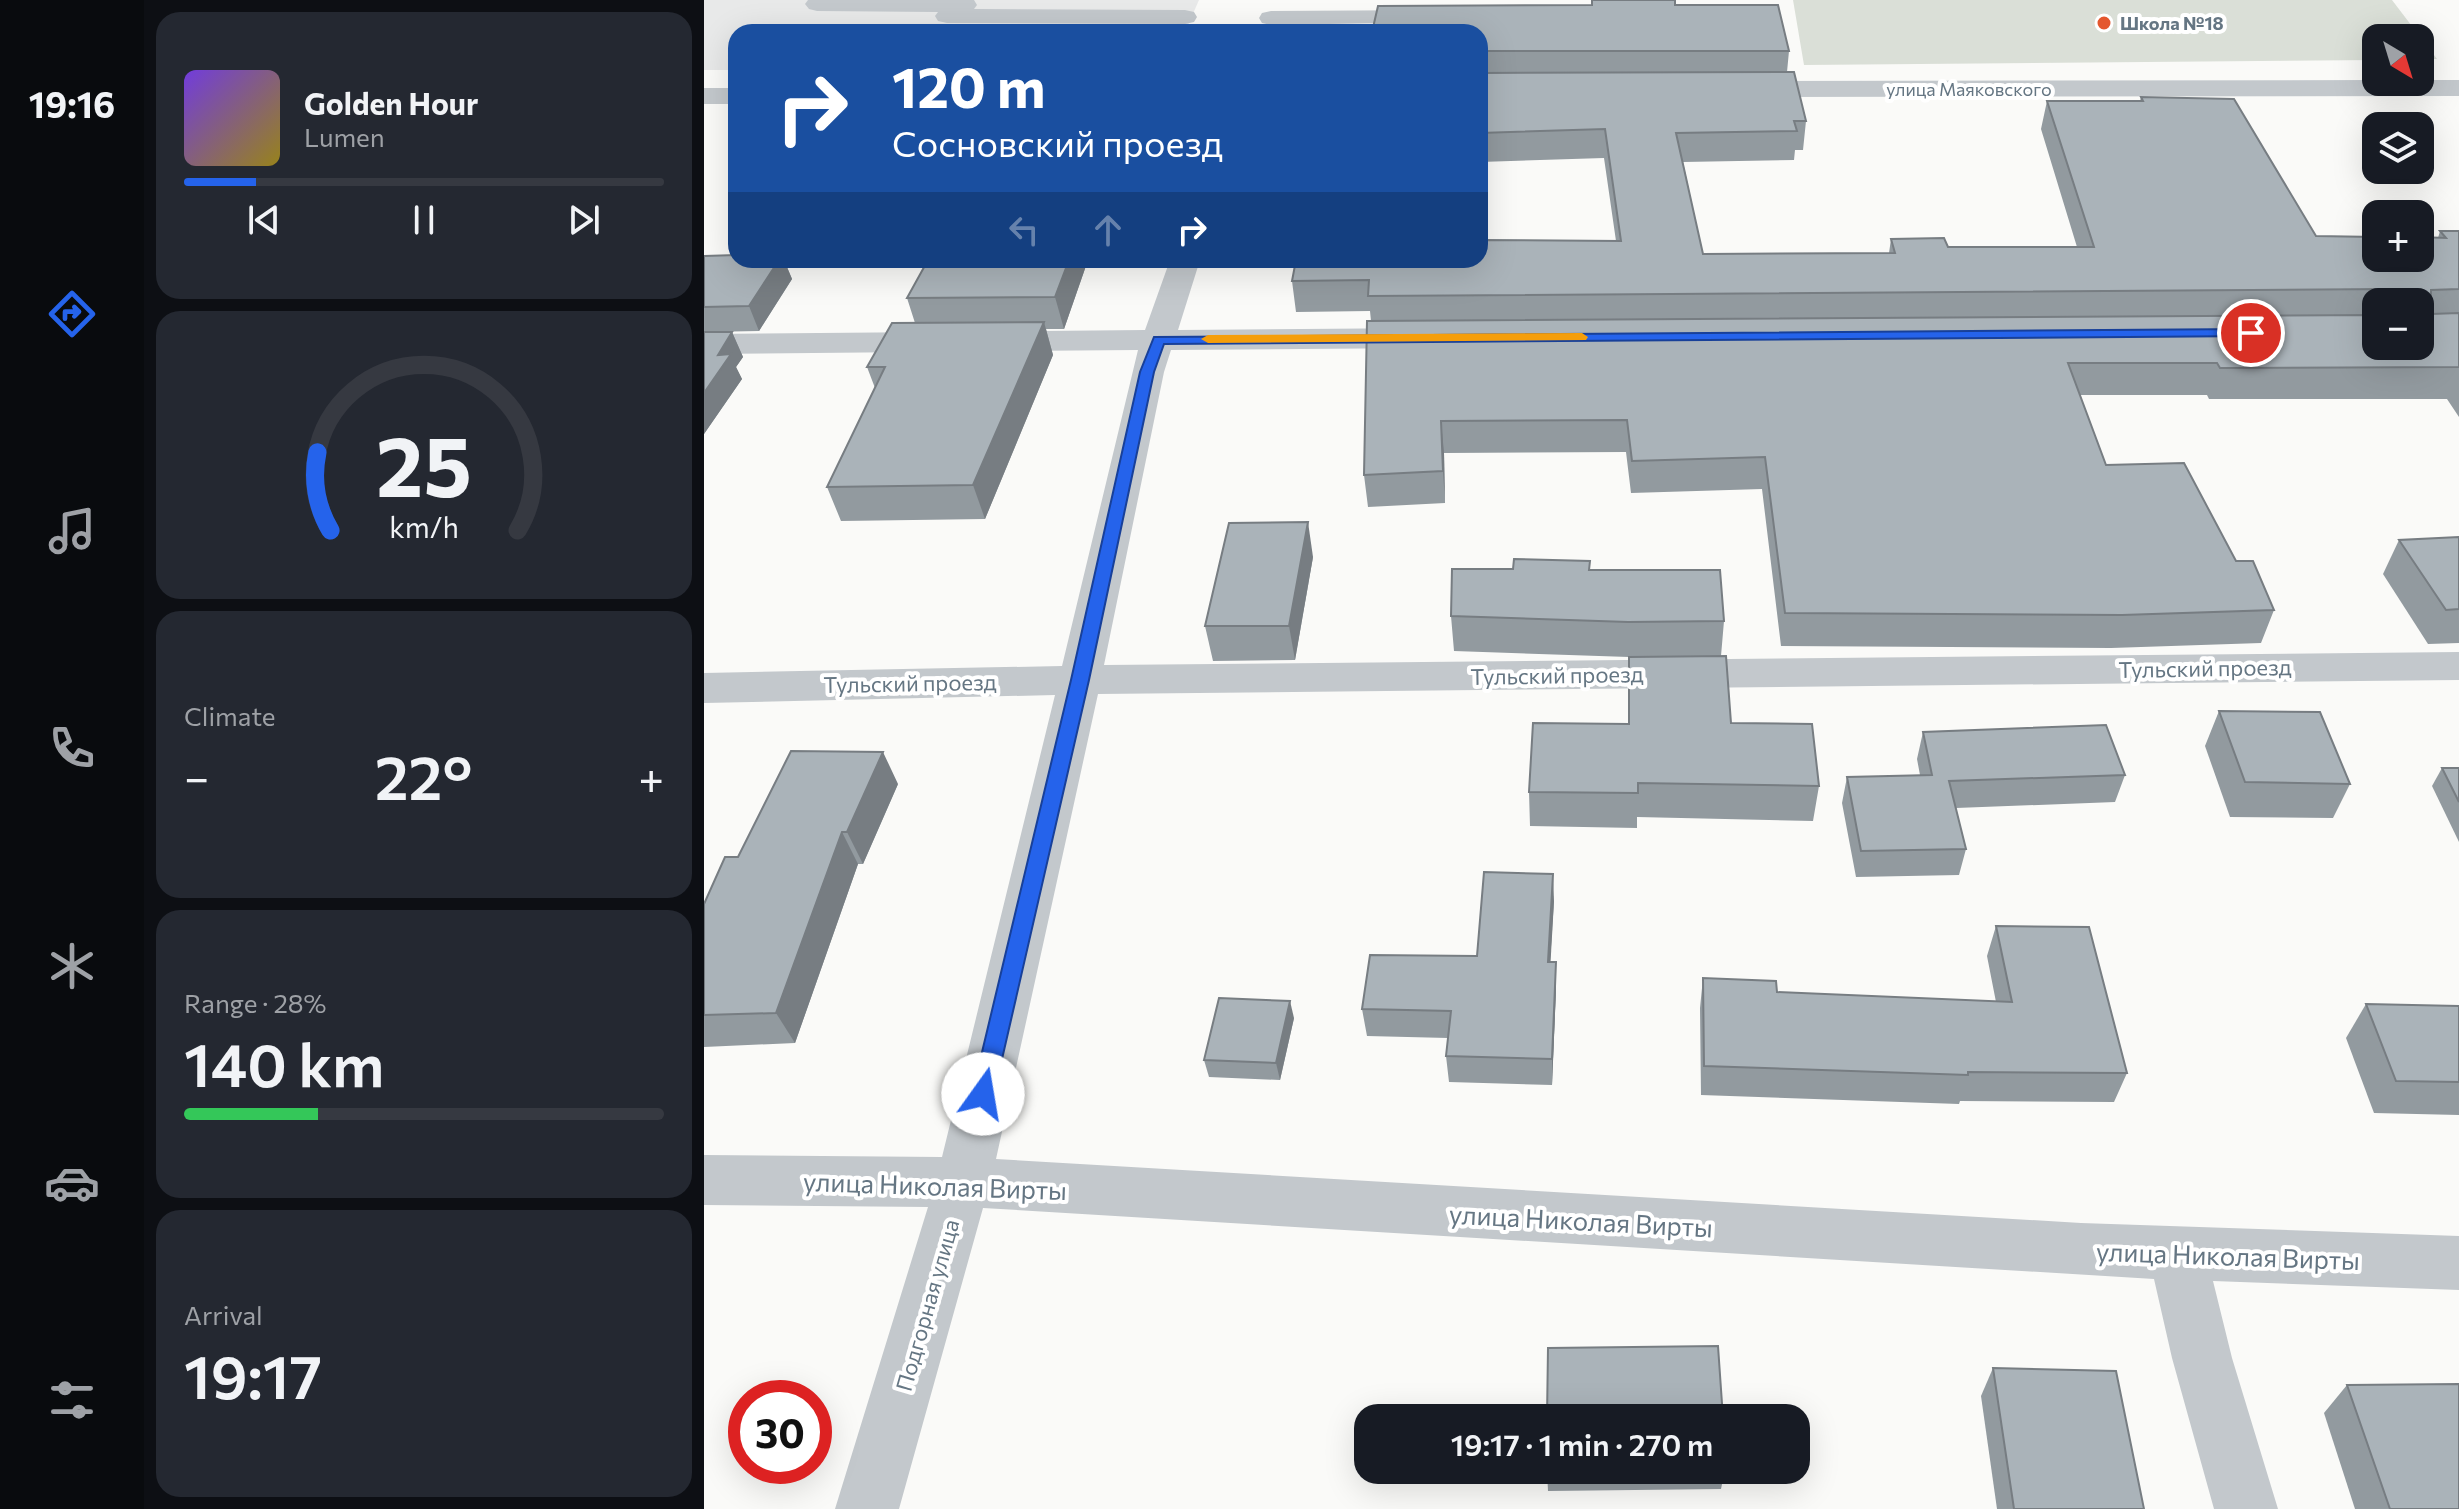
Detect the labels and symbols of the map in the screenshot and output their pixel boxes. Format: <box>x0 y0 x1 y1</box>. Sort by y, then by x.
place label: Школа №18 <box>2120 12 2224 34</box>
marker: Школа №18 <box>2095 14 2113 32</box>
north arrow <box>2362 24 2434 96</box>
street label: улица Маяковского <box>1886 78 2052 100</box>
pin <box>2217 299 2285 367</box>
street label: Тульский проезд <box>2118 653 2292 683</box>
street label: Тульский проезд <box>1470 660 1644 690</box>
street label: Тульский проезд <box>823 668 997 698</box>
position arrow <box>941 1052 1025 1136</box>
street label: улица Николая Вирты <box>802 1165 1068 1205</box>
street label: улица Николая Вирты <box>1448 1198 1714 1242</box>
street label: Подгорная улица <box>890 1216 964 1394</box>
street label: улица Николая Вирты <box>2095 1235 2361 1275</box>
speed limit sign: 30 <box>728 1380 832 1484</box>

